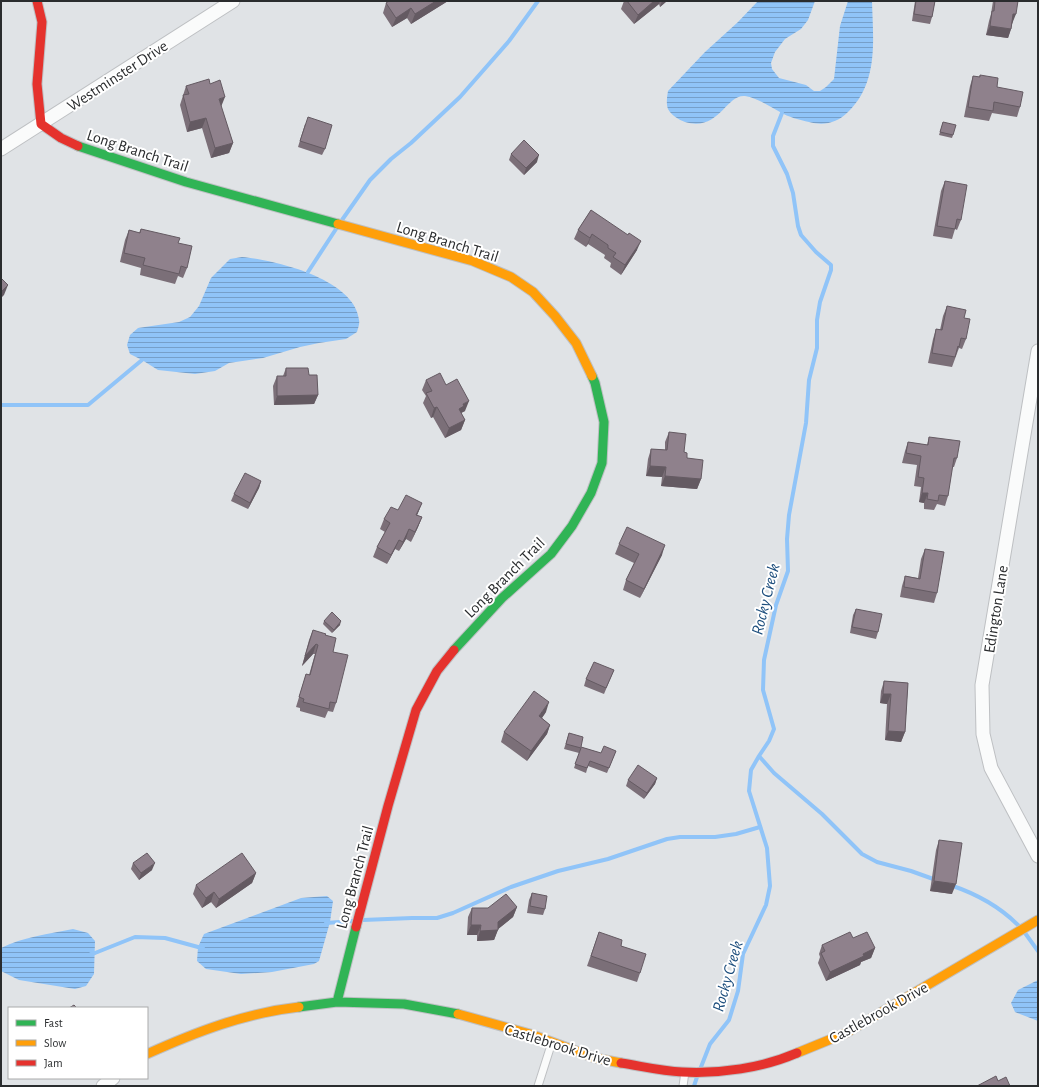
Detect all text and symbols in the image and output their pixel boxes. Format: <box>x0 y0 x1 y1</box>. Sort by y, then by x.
street label: Westminster Drive <box>64 37 171 114</box>
street label: Long Branch Trail <box>85 127 191 175</box>
street label: Long Branch Trail <box>395 219 501 265</box>
street label: Long Branch Trail <box>462 535 548 621</box>
water label: Rocky Creek <box>748 562 783 636</box>
street label: Edington Lane <box>981 564 1011 654</box>
street label: Long Branch Trail <box>334 824 376 930</box>
water label: Rocky Creek <box>709 939 746 1013</box>
street label: Castlebrook Drive <box>826 979 931 1047</box>
legend <box>8 1007 148 1079</box>
text: Fast <box>44 1017 63 1029</box>
street label: Castlebrook Drive <box>503 1021 613 1069</box>
text: Slow <box>44 1037 66 1049</box>
text: Jam <box>44 1057 63 1069</box>

